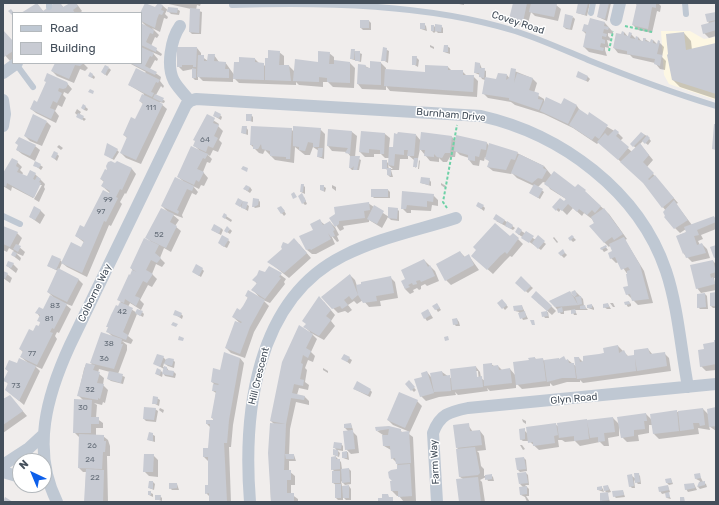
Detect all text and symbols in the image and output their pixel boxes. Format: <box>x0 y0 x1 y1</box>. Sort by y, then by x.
street label: Covey Road <box>490 9 546 37</box>
legend <box>12 12 142 64</box>
text: Road <box>50 21 78 35</box>
text: Building <box>50 41 96 55</box>
house number: 111 <box>146 103 156 113</box>
street label: Burnham Drive <box>416 106 486 124</box>
house number: 64 <box>200 135 210 145</box>
house number: 99 <box>103 195 113 205</box>
house number: 97 <box>97 207 105 217</box>
house number: 52 <box>154 230 164 240</box>
street label: Colborne Way <box>76 262 114 324</box>
house number: 83 <box>50 301 60 311</box>
house number: 42 <box>117 307 127 317</box>
house number: 81 <box>45 314 53 324</box>
house number: 38 <box>104 339 114 349</box>
street label: Hill Crescent <box>246 346 272 406</box>
house number: 77 <box>28 349 36 359</box>
house number: 36 <box>99 354 109 364</box>
house number: 73 <box>12 381 20 391</box>
house number: 32 <box>85 385 95 395</box>
street label: Glyn Road <box>550 391 598 407</box>
house number: 30 <box>78 403 88 413</box>
street label: Farm Way <box>428 439 442 485</box>
house number: 26 <box>87 441 97 451</box>
north arrow <box>12 453 52 493</box>
house number: 24 <box>85 455 95 465</box>
text: N <box>17 457 31 472</box>
house number: 22 <box>90 473 100 483</box>

